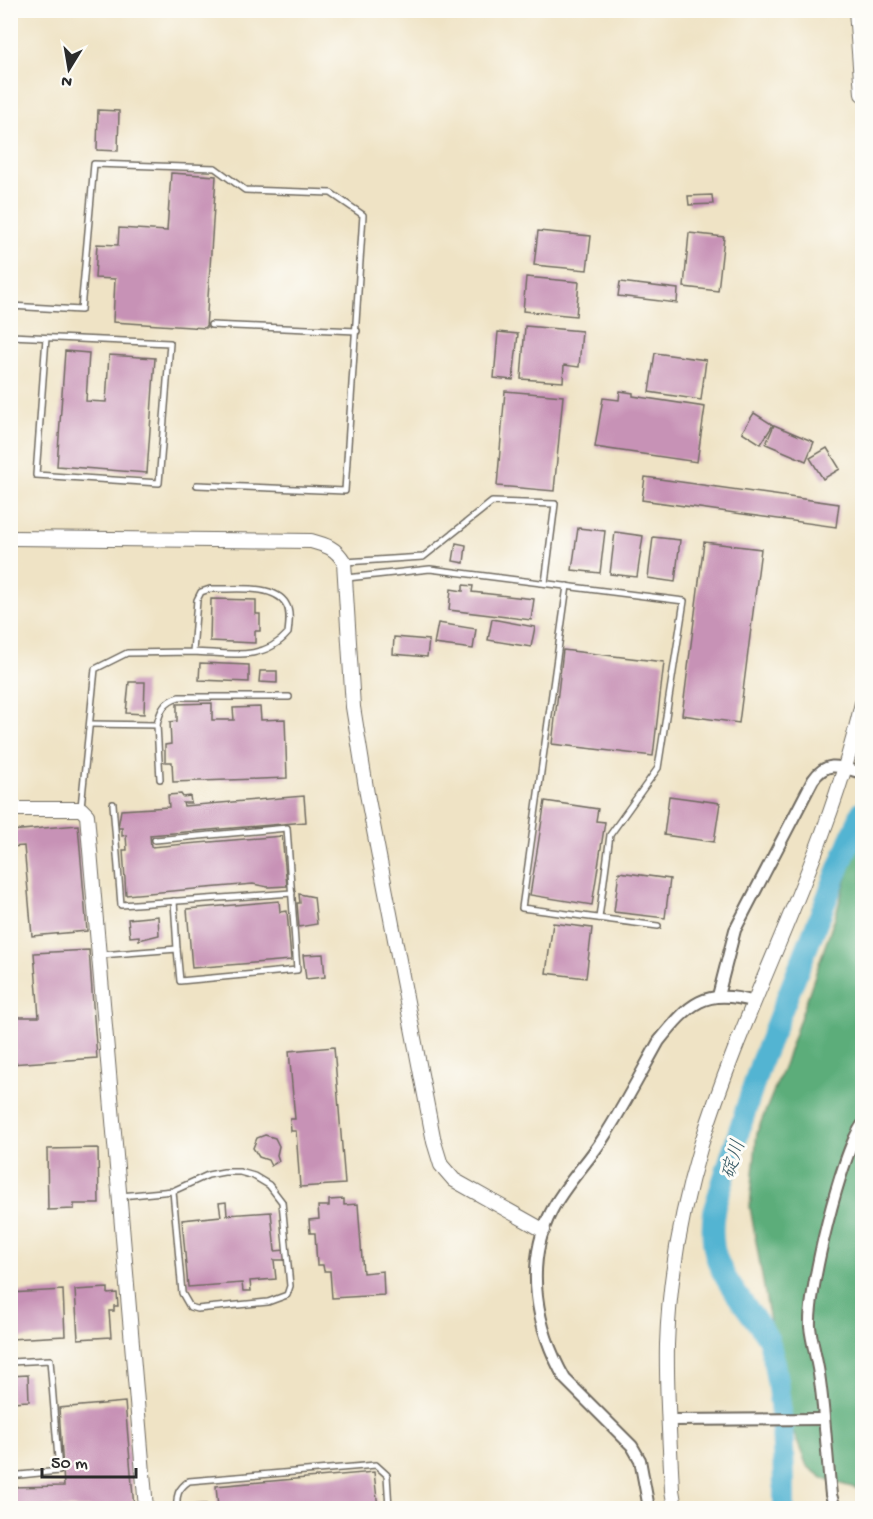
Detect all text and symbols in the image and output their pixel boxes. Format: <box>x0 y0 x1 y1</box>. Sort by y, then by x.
north arrow <box>39 39 99 99</box>
text: N <box>59 70 74 91</box>
water label: 碇川 <box>718 1137 752 1183</box>
scale bar <box>42 1441 136 1479</box>
text: 50 m <box>51 1454 88 1475</box>

